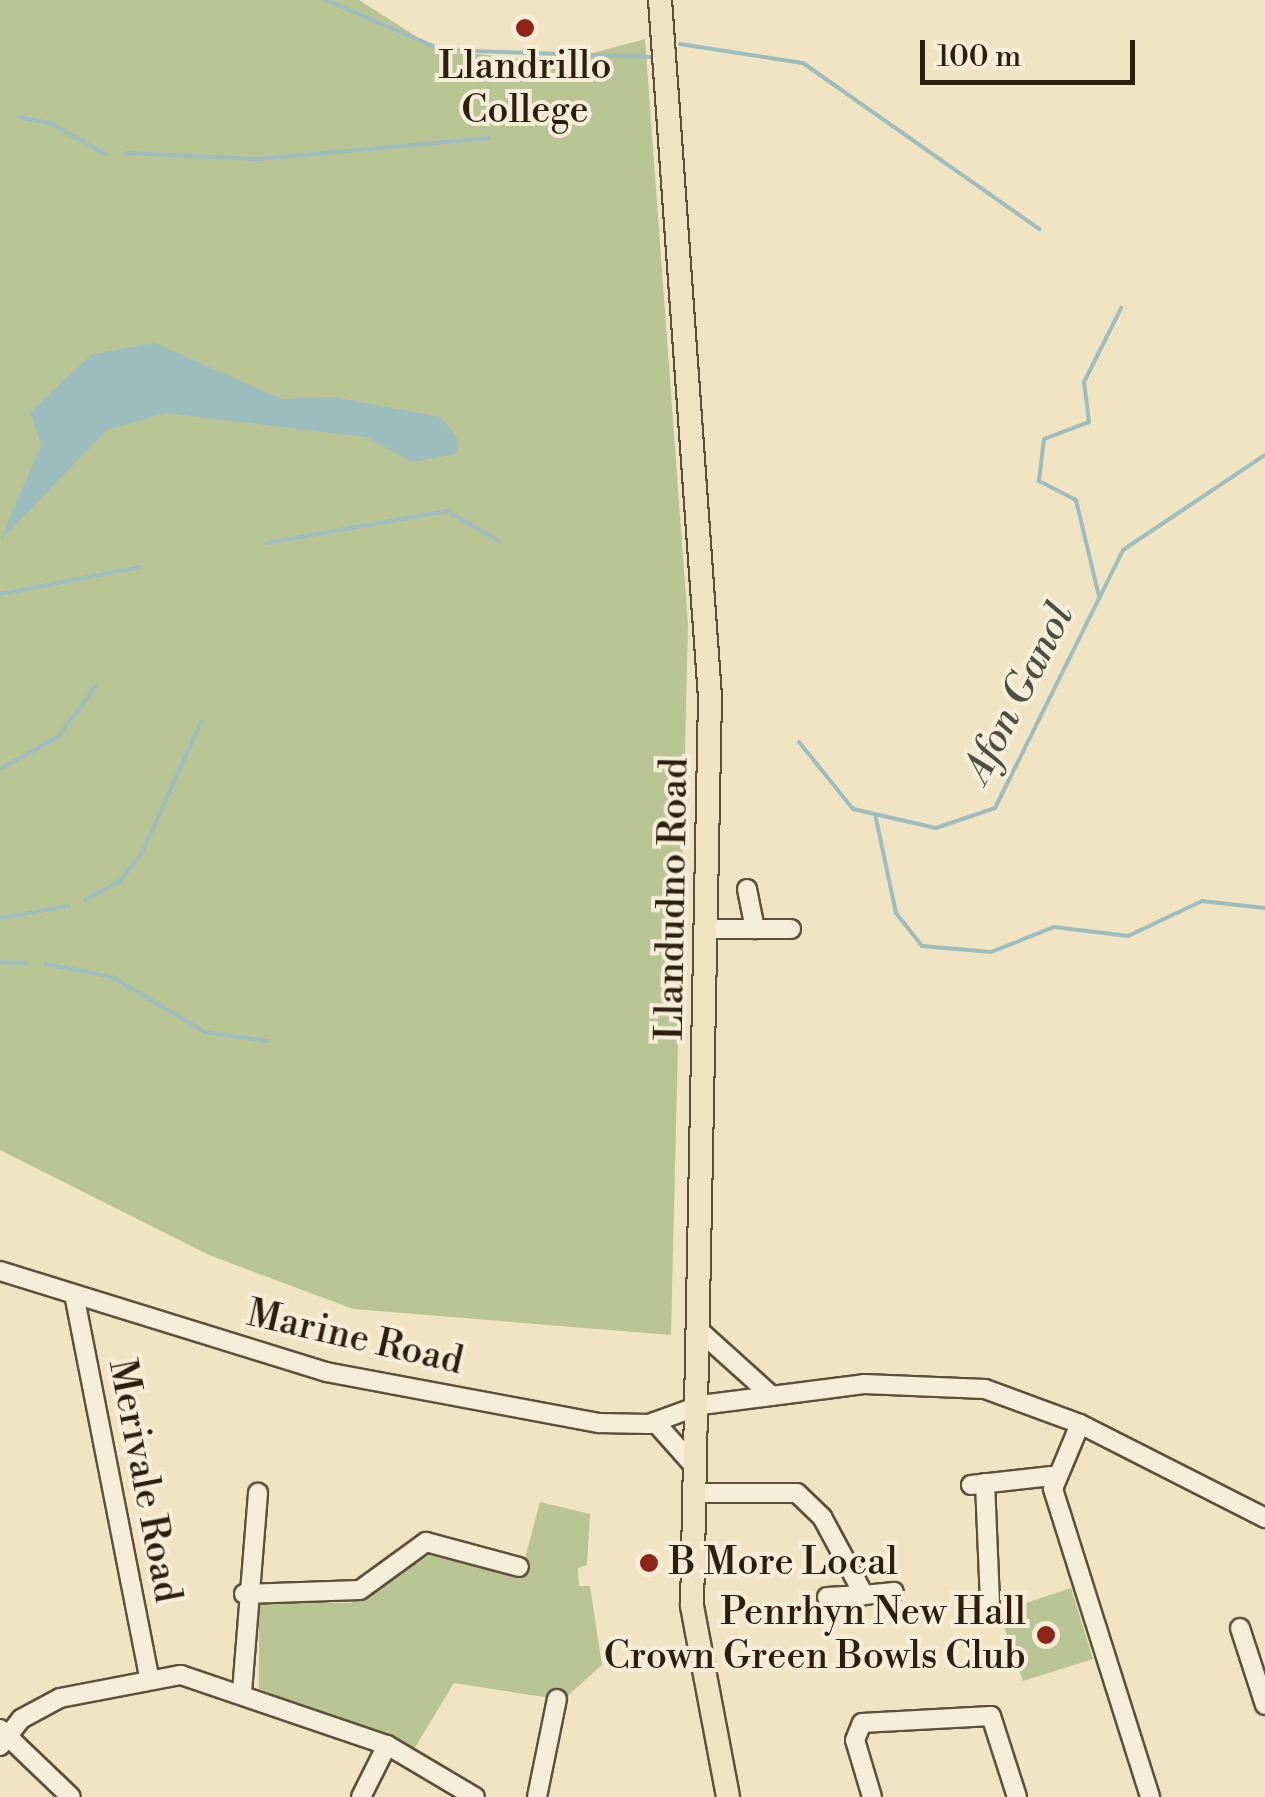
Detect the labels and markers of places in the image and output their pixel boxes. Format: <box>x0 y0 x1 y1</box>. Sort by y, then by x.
marker: Llandrillo College <box>514 17 536 39</box>
place label: Llandrillo College <box>438 44 612 133</box>
place label: B More Local <box>669 1540 898 1586</box>
marker: B More Local <box>638 1552 660 1574</box>
place label: Penrhyn New Hall Crown Green Bowls Club <box>604 1590 1026 1680</box>
marker: Penrhyn New Hall Crown Green Bowls Club <box>1035 1624 1057 1646</box>

